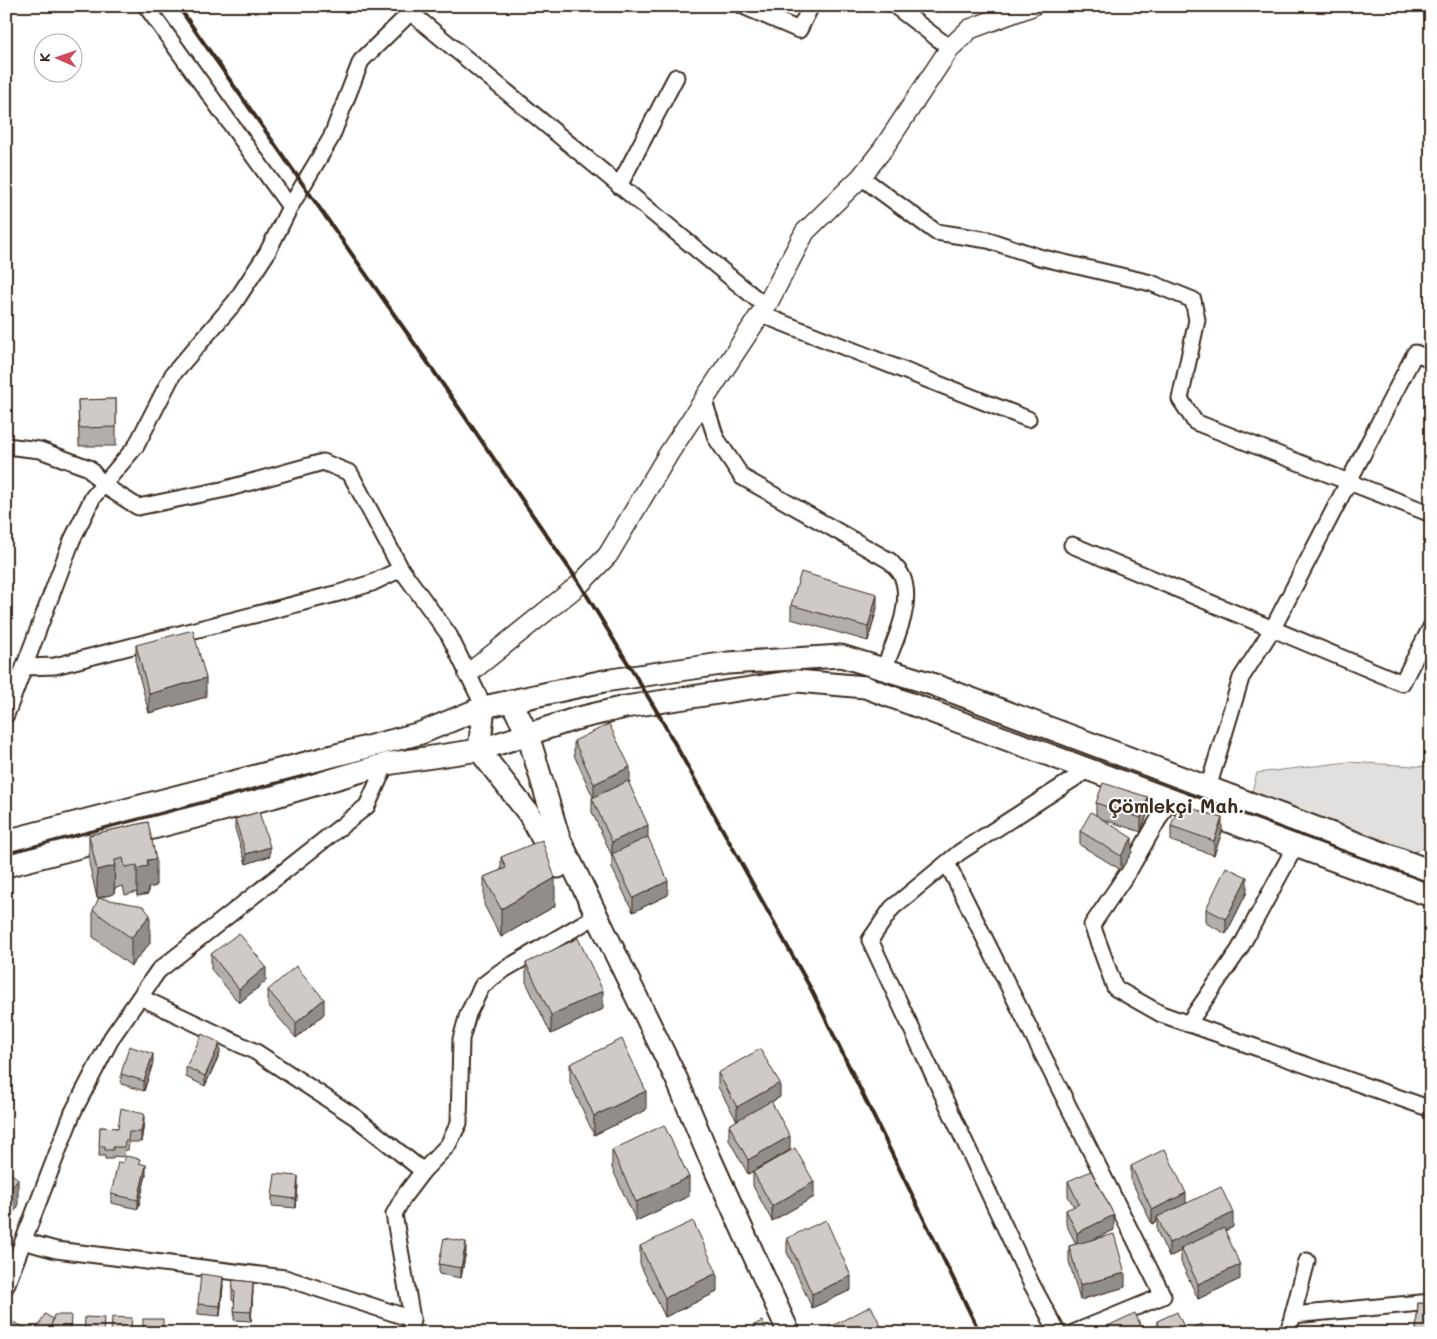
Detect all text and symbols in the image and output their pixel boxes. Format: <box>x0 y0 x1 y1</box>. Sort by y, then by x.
north arrow <box>32 32 82 82</box>
text: K <box>35 53 54 62</box>
district label: Çömlekçi Mah. <box>1108 793 1244 818</box>

